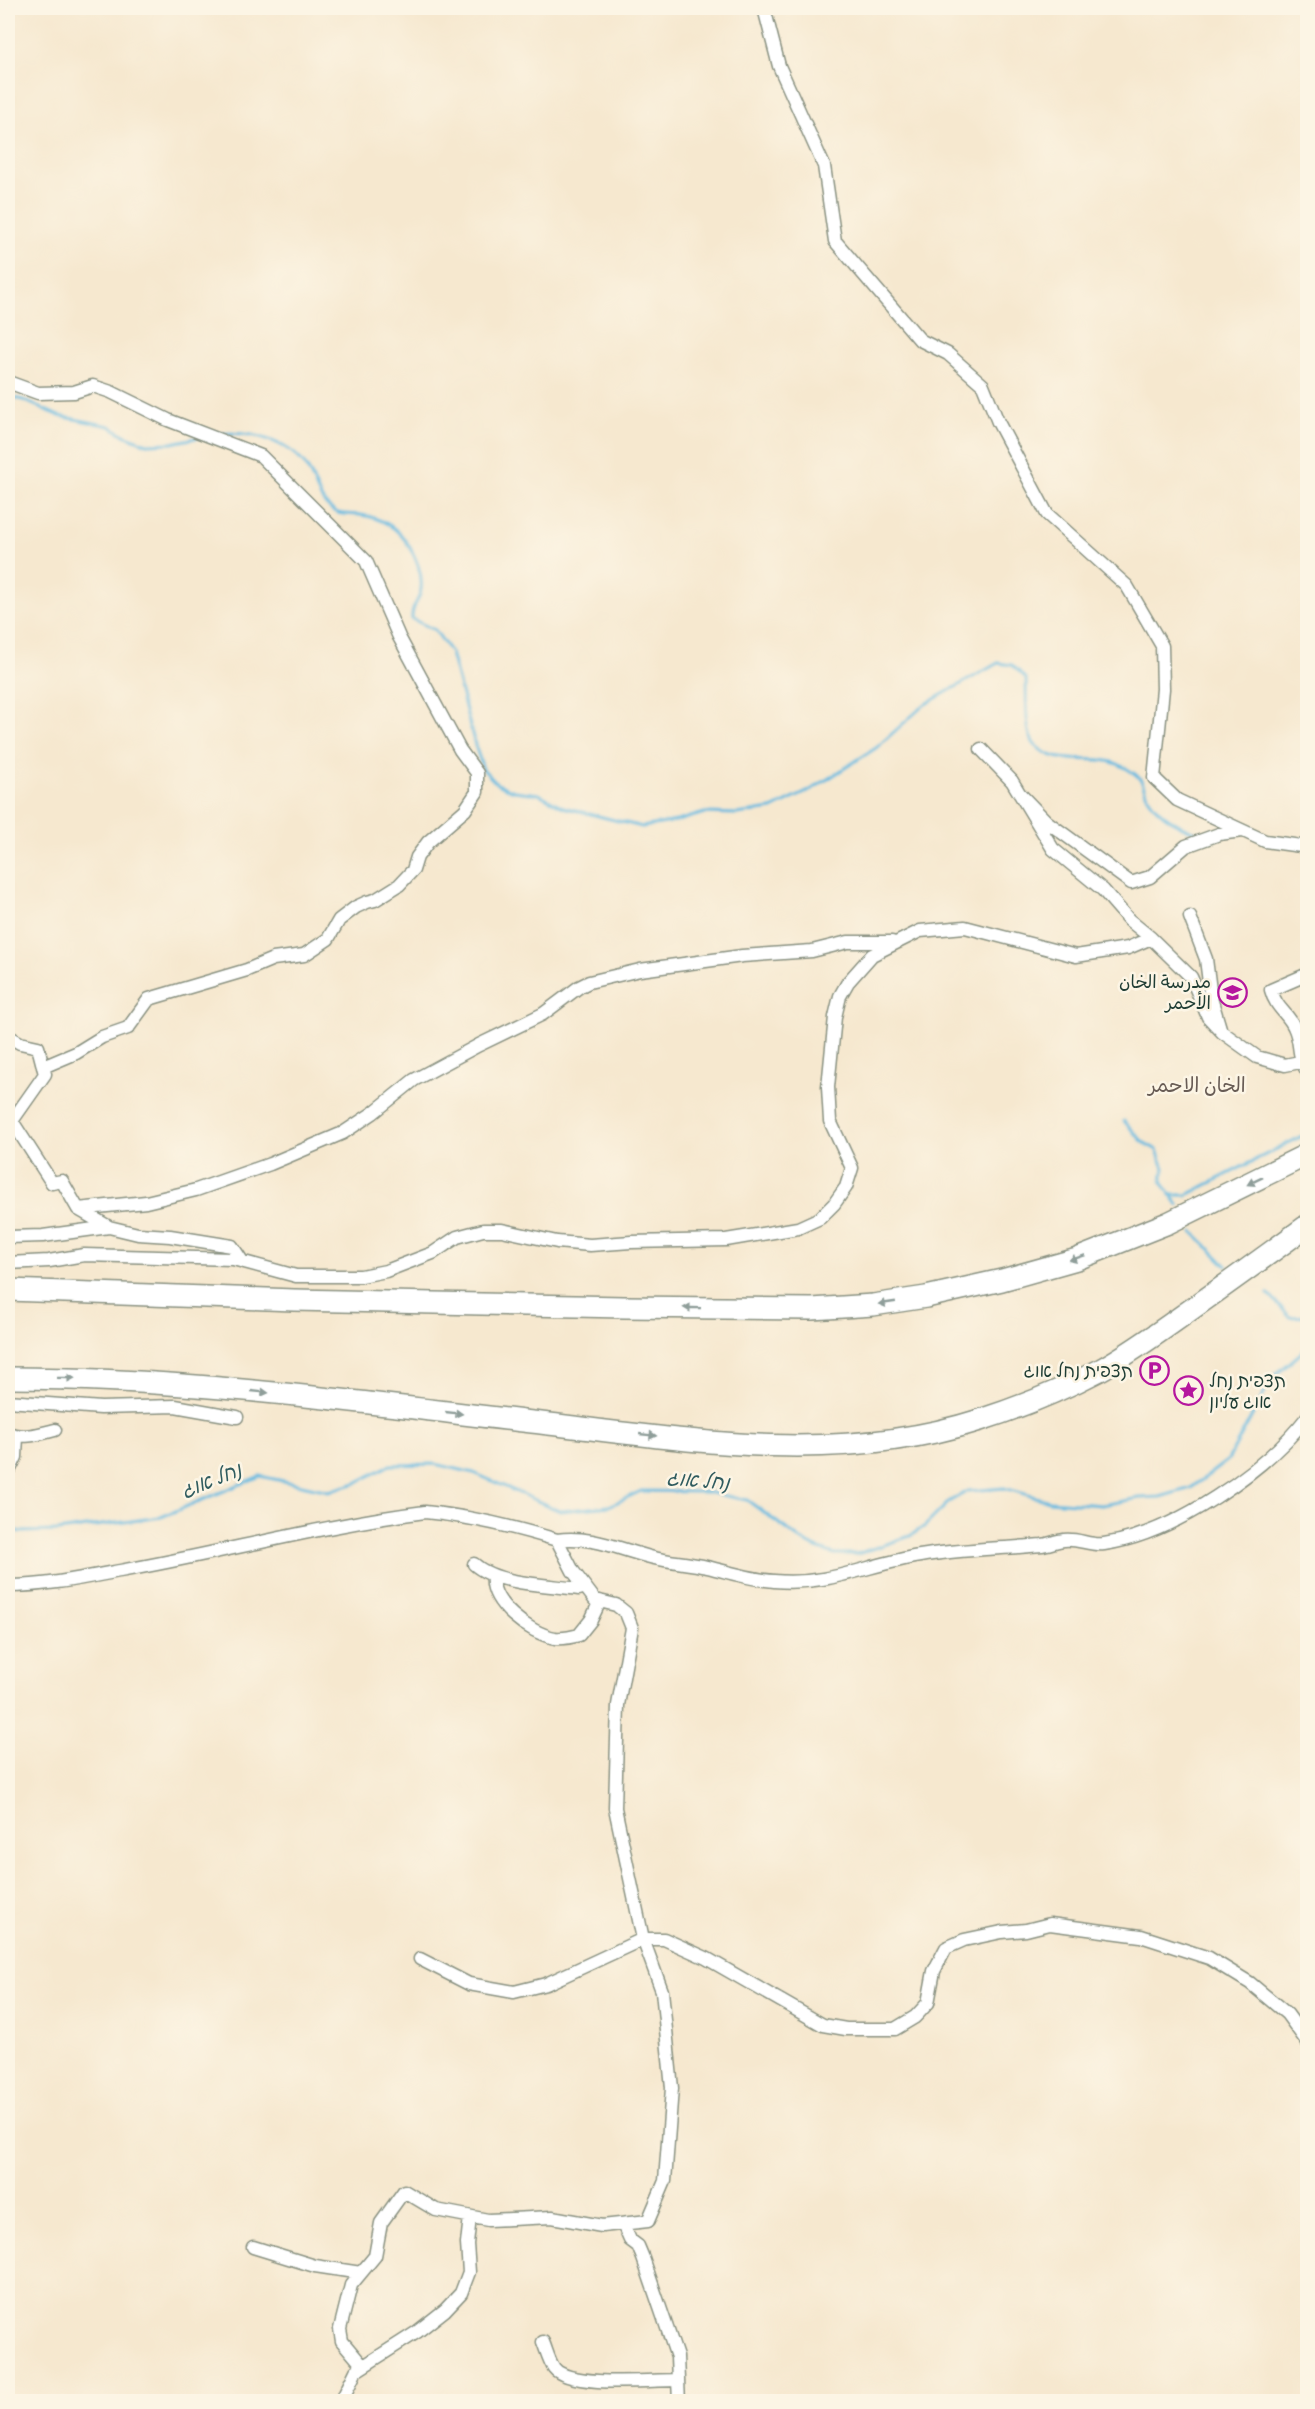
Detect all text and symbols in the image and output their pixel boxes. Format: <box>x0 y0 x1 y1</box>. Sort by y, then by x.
place label: مدرسة الخان الأحمر <box>1119 969 1211 1015</box>
school or university icon: مدرسة الخان الأحمر <box>1216 976 1248 1008</box>
district label: الخان الاحمر <box>1146 1071 1246 1098</box>
one-way arrow <box>1247 1176 1264 1186</box>
one-way arrow <box>1068 1254 1086 1264</box>
one-way arrow <box>877 1298 896 1307</box>
one-way arrow <box>683 1303 702 1313</box>
parking icon: תצפית נחל אוג <box>1138 1355 1170 1387</box>
place label: תצפית נחל אוג <box>1024 1358 1133 1383</box>
place label: תצפית נחל אוג עליון <box>1209 1368 1286 1414</box>
one-way arrow <box>56 1373 75 1383</box>
place icon: תצפית נחל אוג עליון <box>1172 1375 1204 1407</box>
one-way arrow <box>251 1387 270 1397</box>
one-way arrow <box>445 1408 464 1418</box>
one-way arrow <box>639 1430 658 1440</box>
water label: נחל אוג <box>177 1455 246 1504</box>
water label: נחל אוג <box>665 1463 732 1496</box>

